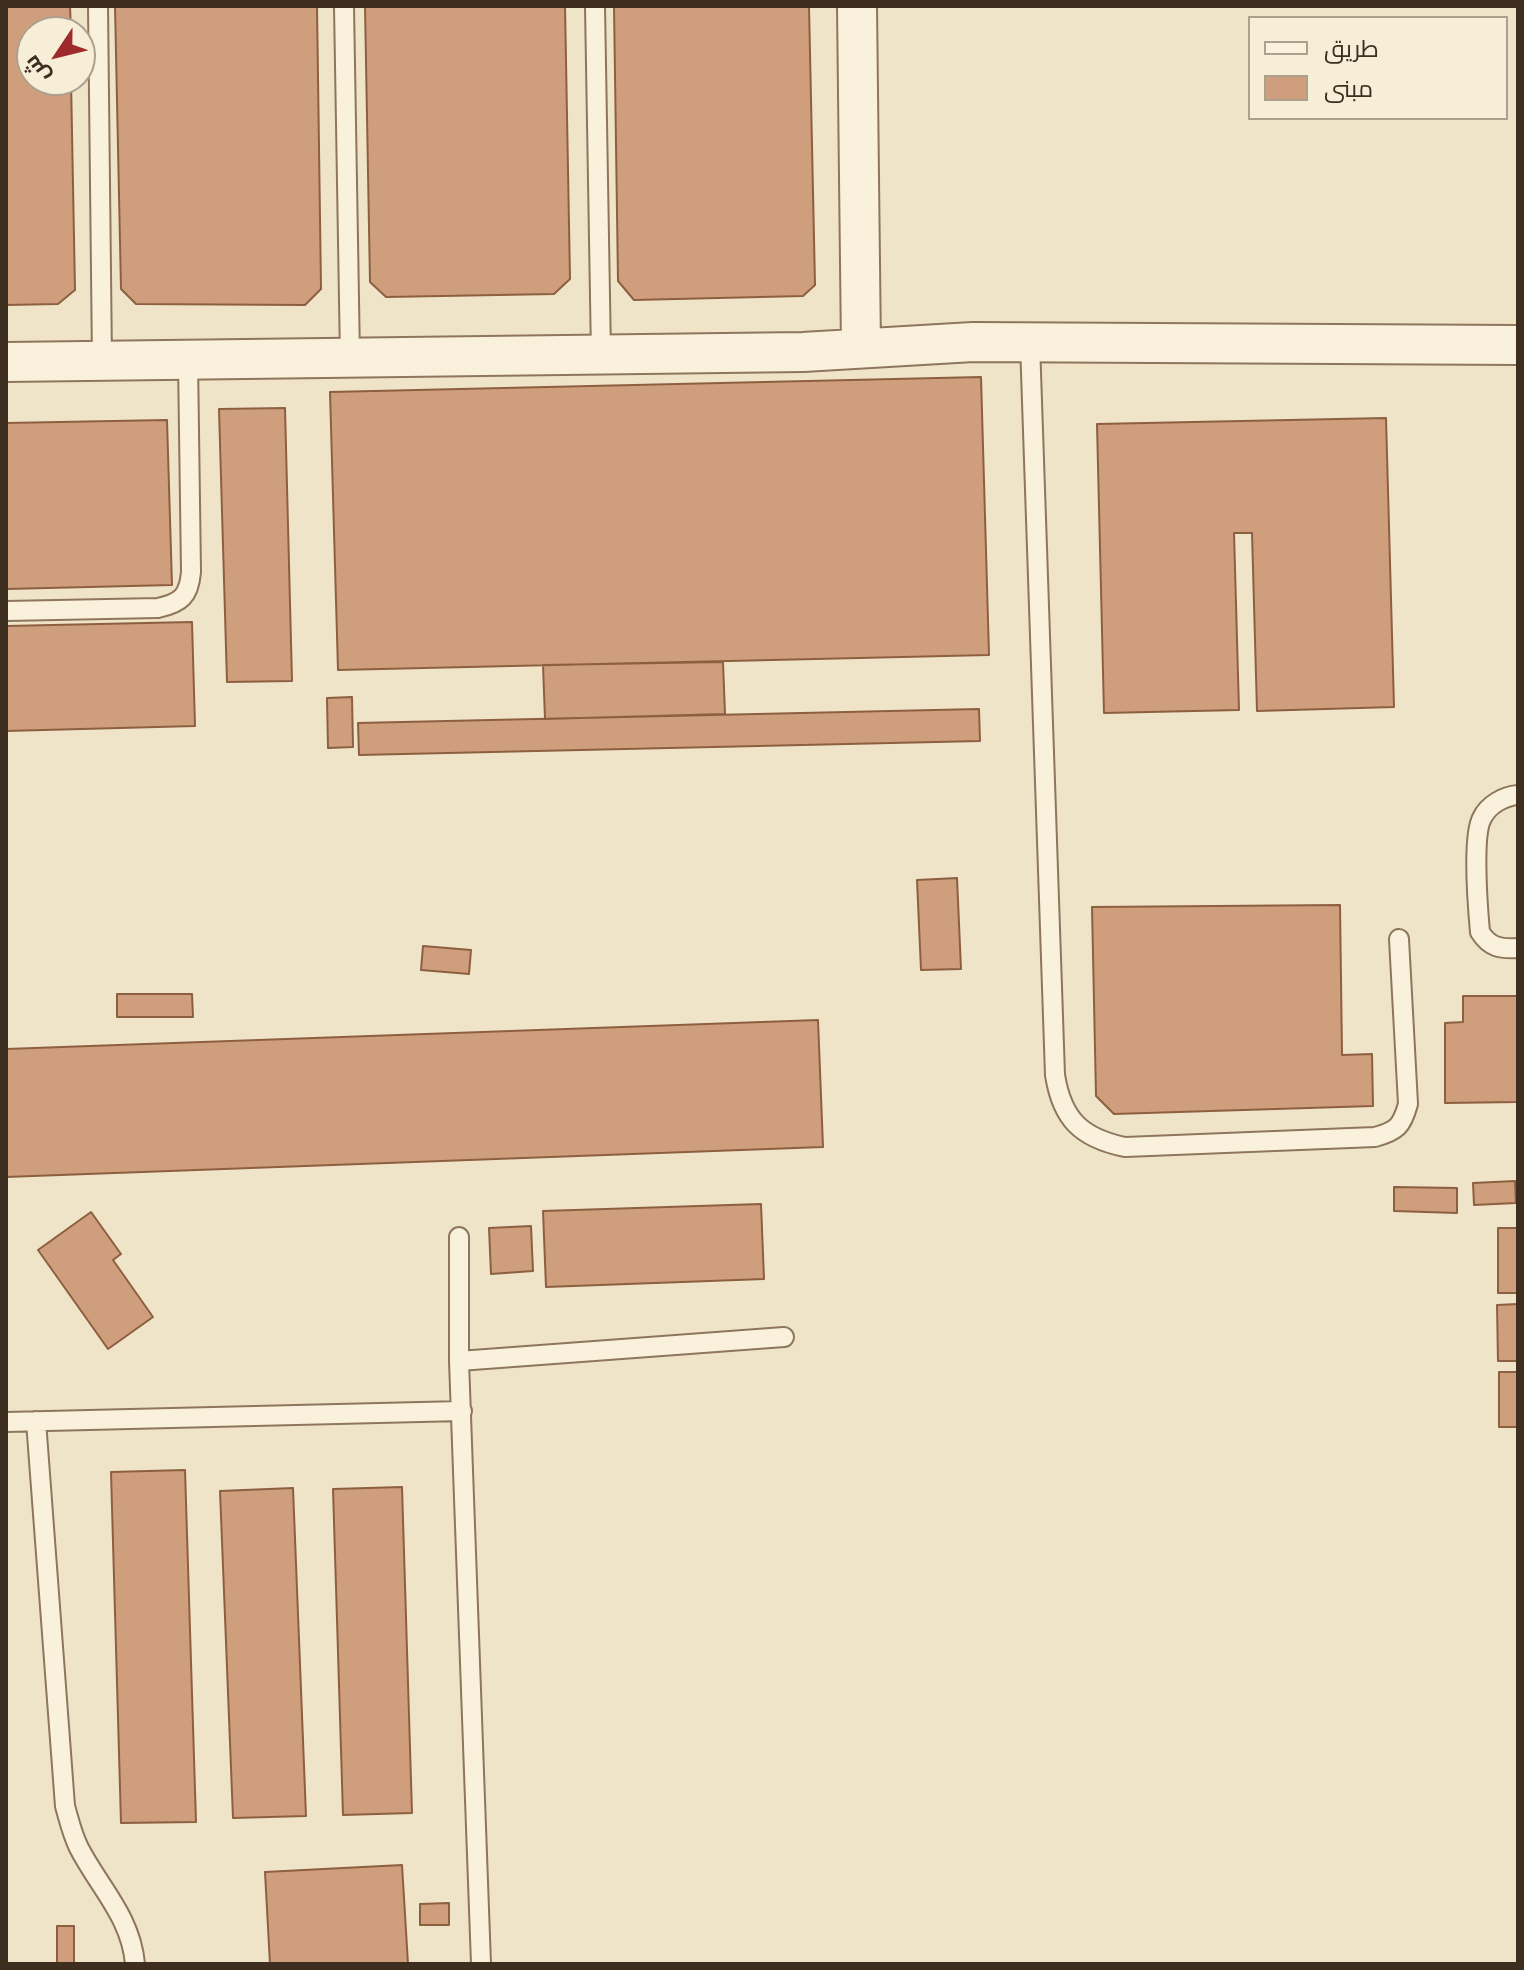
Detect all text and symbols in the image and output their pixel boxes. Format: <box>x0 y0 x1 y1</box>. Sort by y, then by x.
north arrow <box>16 16 96 96</box>
legend <box>1248 16 1508 120</box>
text: طريق <box>1324 32 1379 68</box>
text: ش <box>16 48 59 90</box>
text: مبنى <box>1324 72 1373 108</box>

